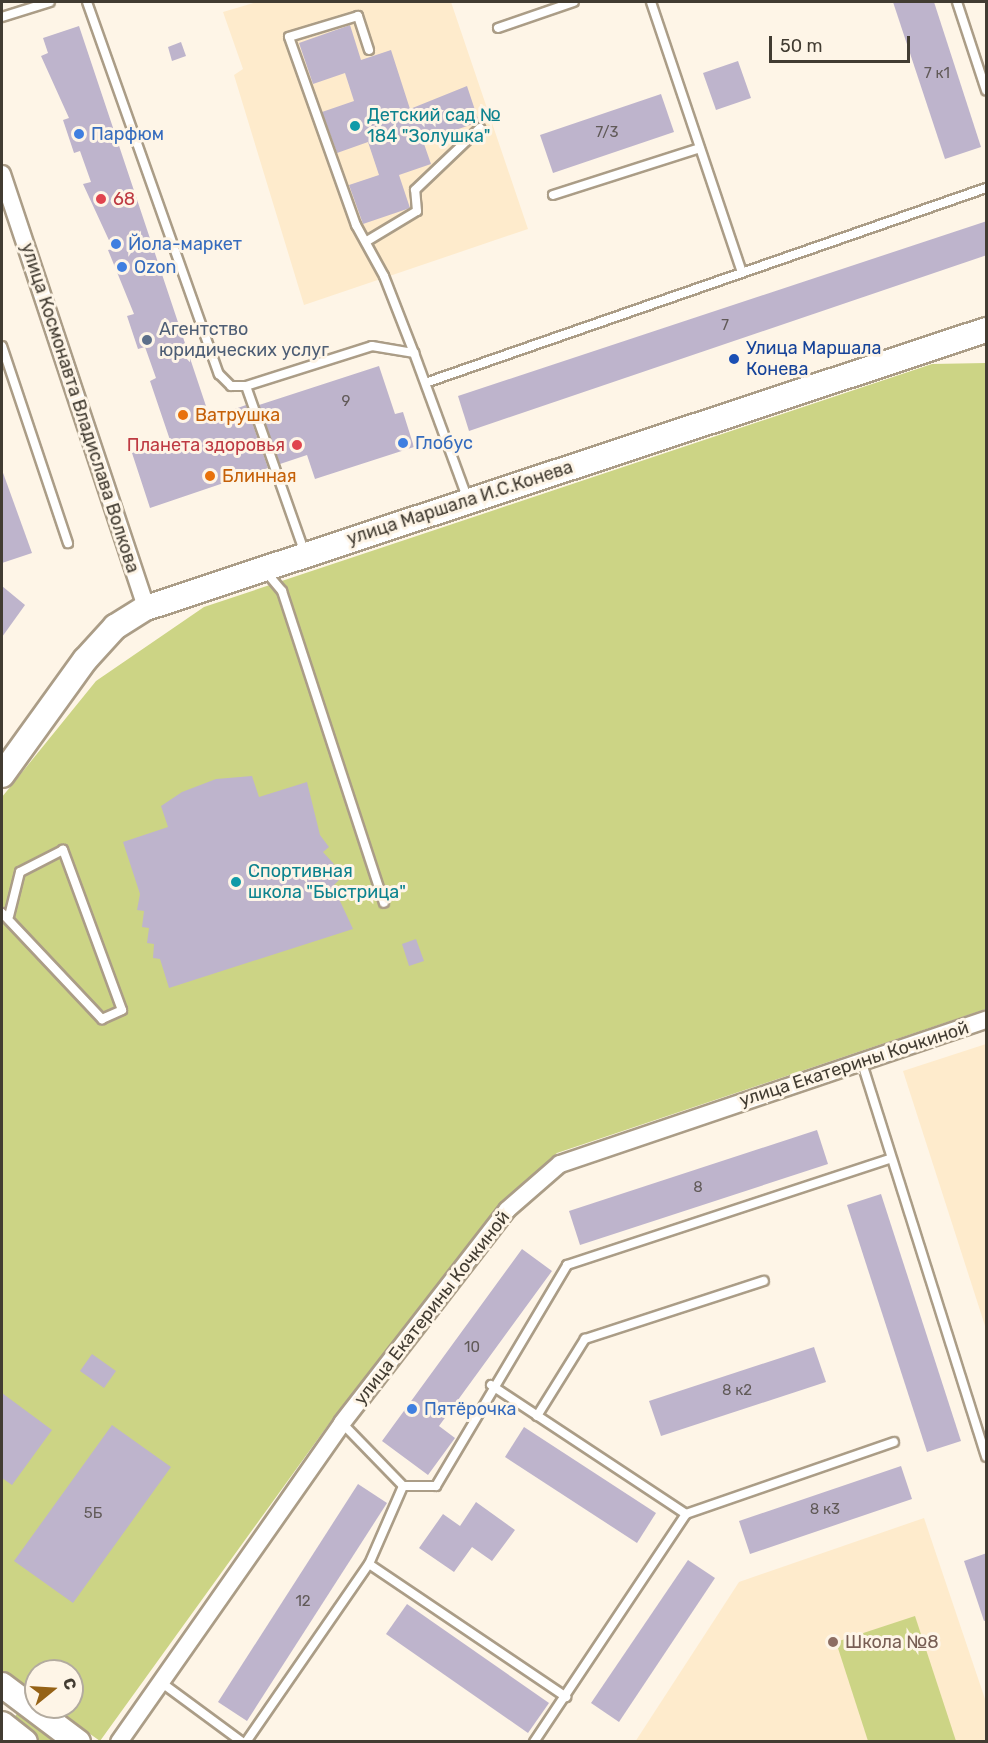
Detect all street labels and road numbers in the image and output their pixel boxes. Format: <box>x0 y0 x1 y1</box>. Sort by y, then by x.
street label: улица Космонавта Владислава Волкова <box>16 240 144 576</box>
street label: улица Маршала И.С.Конева <box>344 456 576 550</box>
street label: улица Екатерины Кочкиной <box>737 1017 971 1111</box>
street label: улица Екатерины Кочкиной <box>350 1207 514 1409</box>

